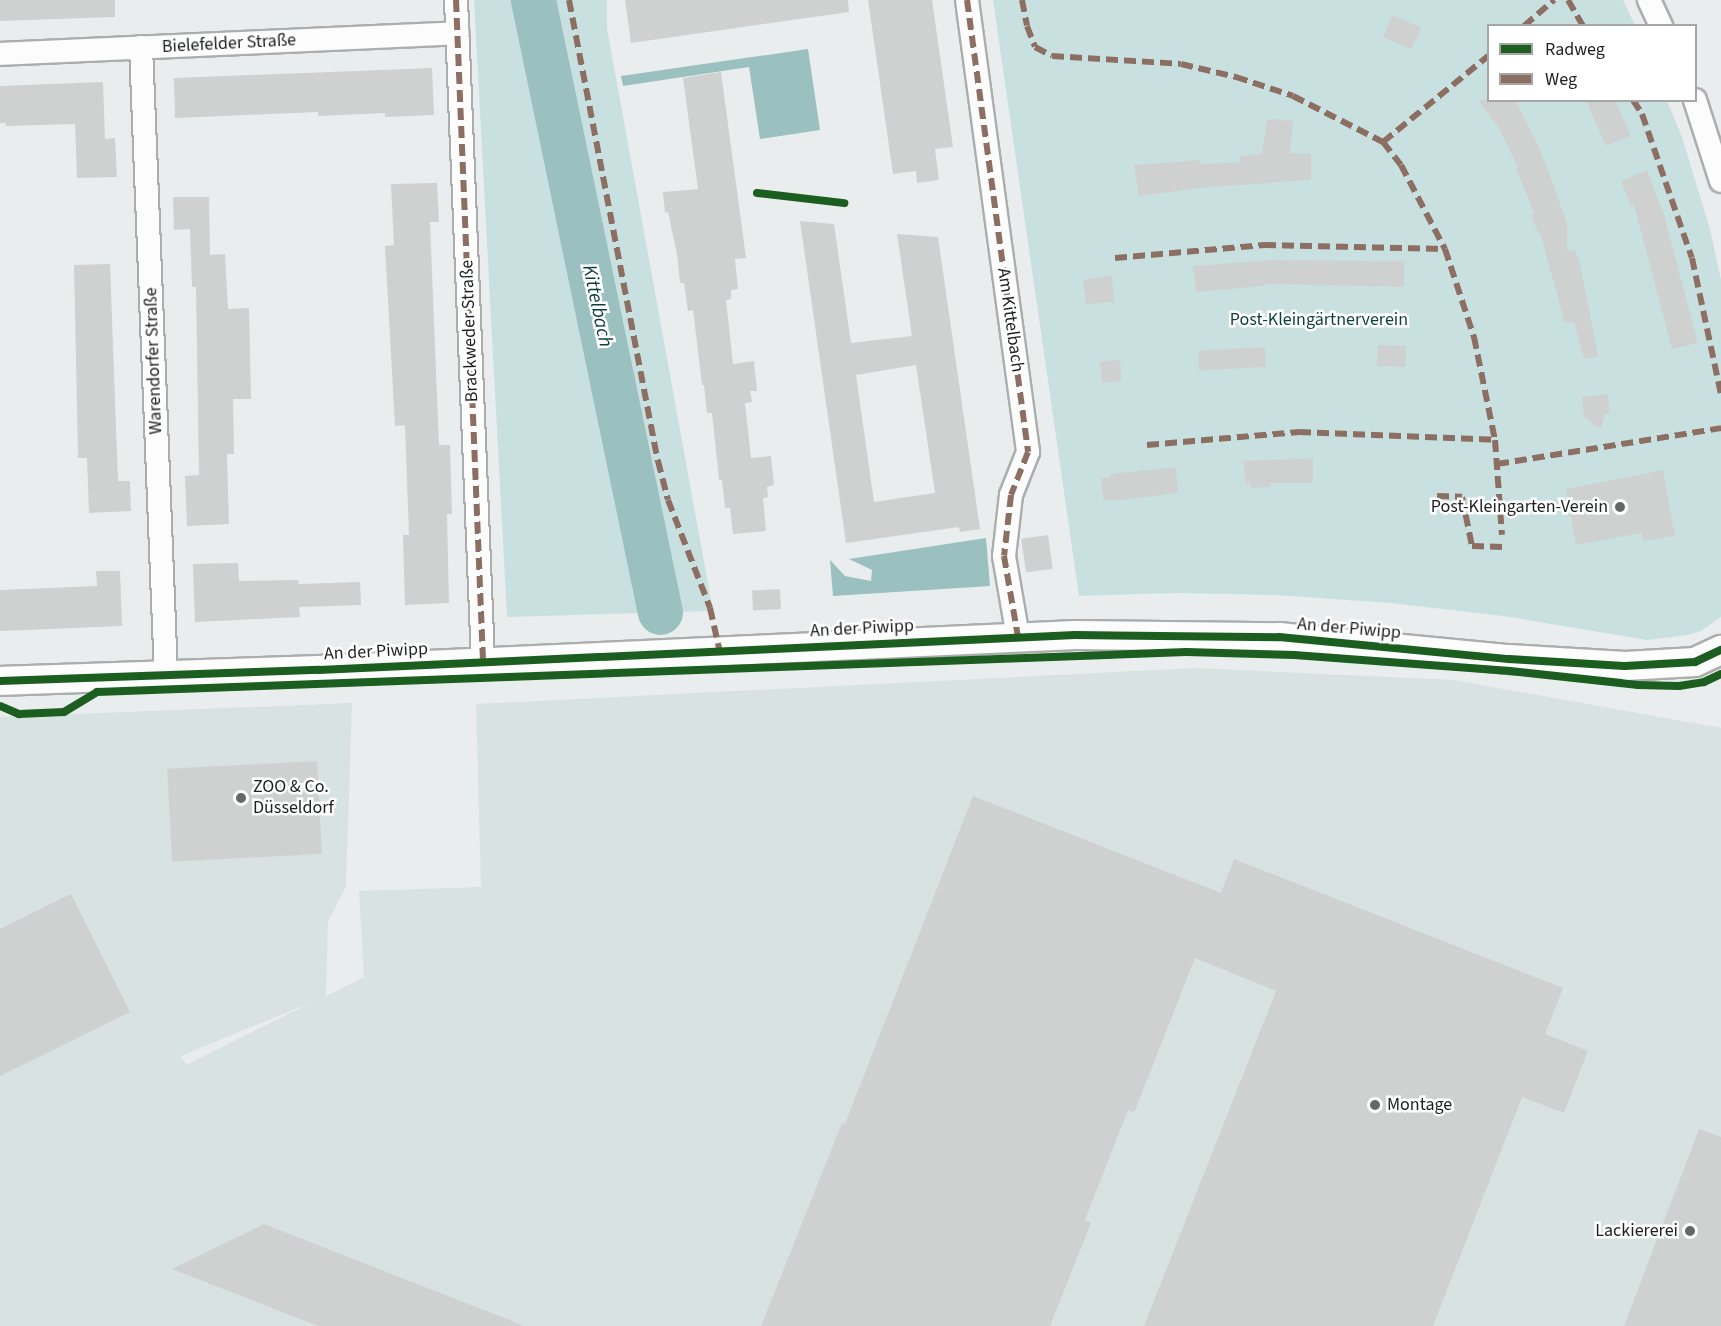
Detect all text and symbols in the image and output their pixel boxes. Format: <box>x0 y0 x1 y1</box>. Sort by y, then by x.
legend <box>1487 24 1697 102</box>
street label: Bielefelder Straße <box>161 30 297 58</box>
text: Radweg <box>1545 37 1605 62</box>
text: Weg <box>1545 67 1577 92</box>
street label: Brackweder Straße <box>457 259 483 403</box>
water label: Kittelbach <box>577 263 617 349</box>
street label: Am Kittelbach <box>992 267 1028 373</box>
street label: Warendorfer Straße <box>141 287 167 435</box>
park label: Post-Kleingärtnerverein <box>1230 309 1408 331</box>
place label: Post-Kleingarten-Verein <box>1431 496 1608 518</box>
marker: Post-Kleingarten-Verein <box>1613 500 1627 514</box>
street label: An der Piwipp <box>1296 614 1402 644</box>
street label: An der Piwipp <box>810 615 914 643</box>
street label: An der Piwipp <box>324 638 428 666</box>
place label: ZOO & Co. Düsseldorf <box>253 777 334 820</box>
marker: ZOO & Co. Düsseldorf <box>234 791 248 805</box>
place label: Montage <box>1387 1094 1452 1116</box>
marker: Montage <box>1368 1098 1382 1112</box>
place label: Lackiererei <box>1595 1220 1678 1242</box>
marker: Lackiererei <box>1683 1224 1697 1238</box>

